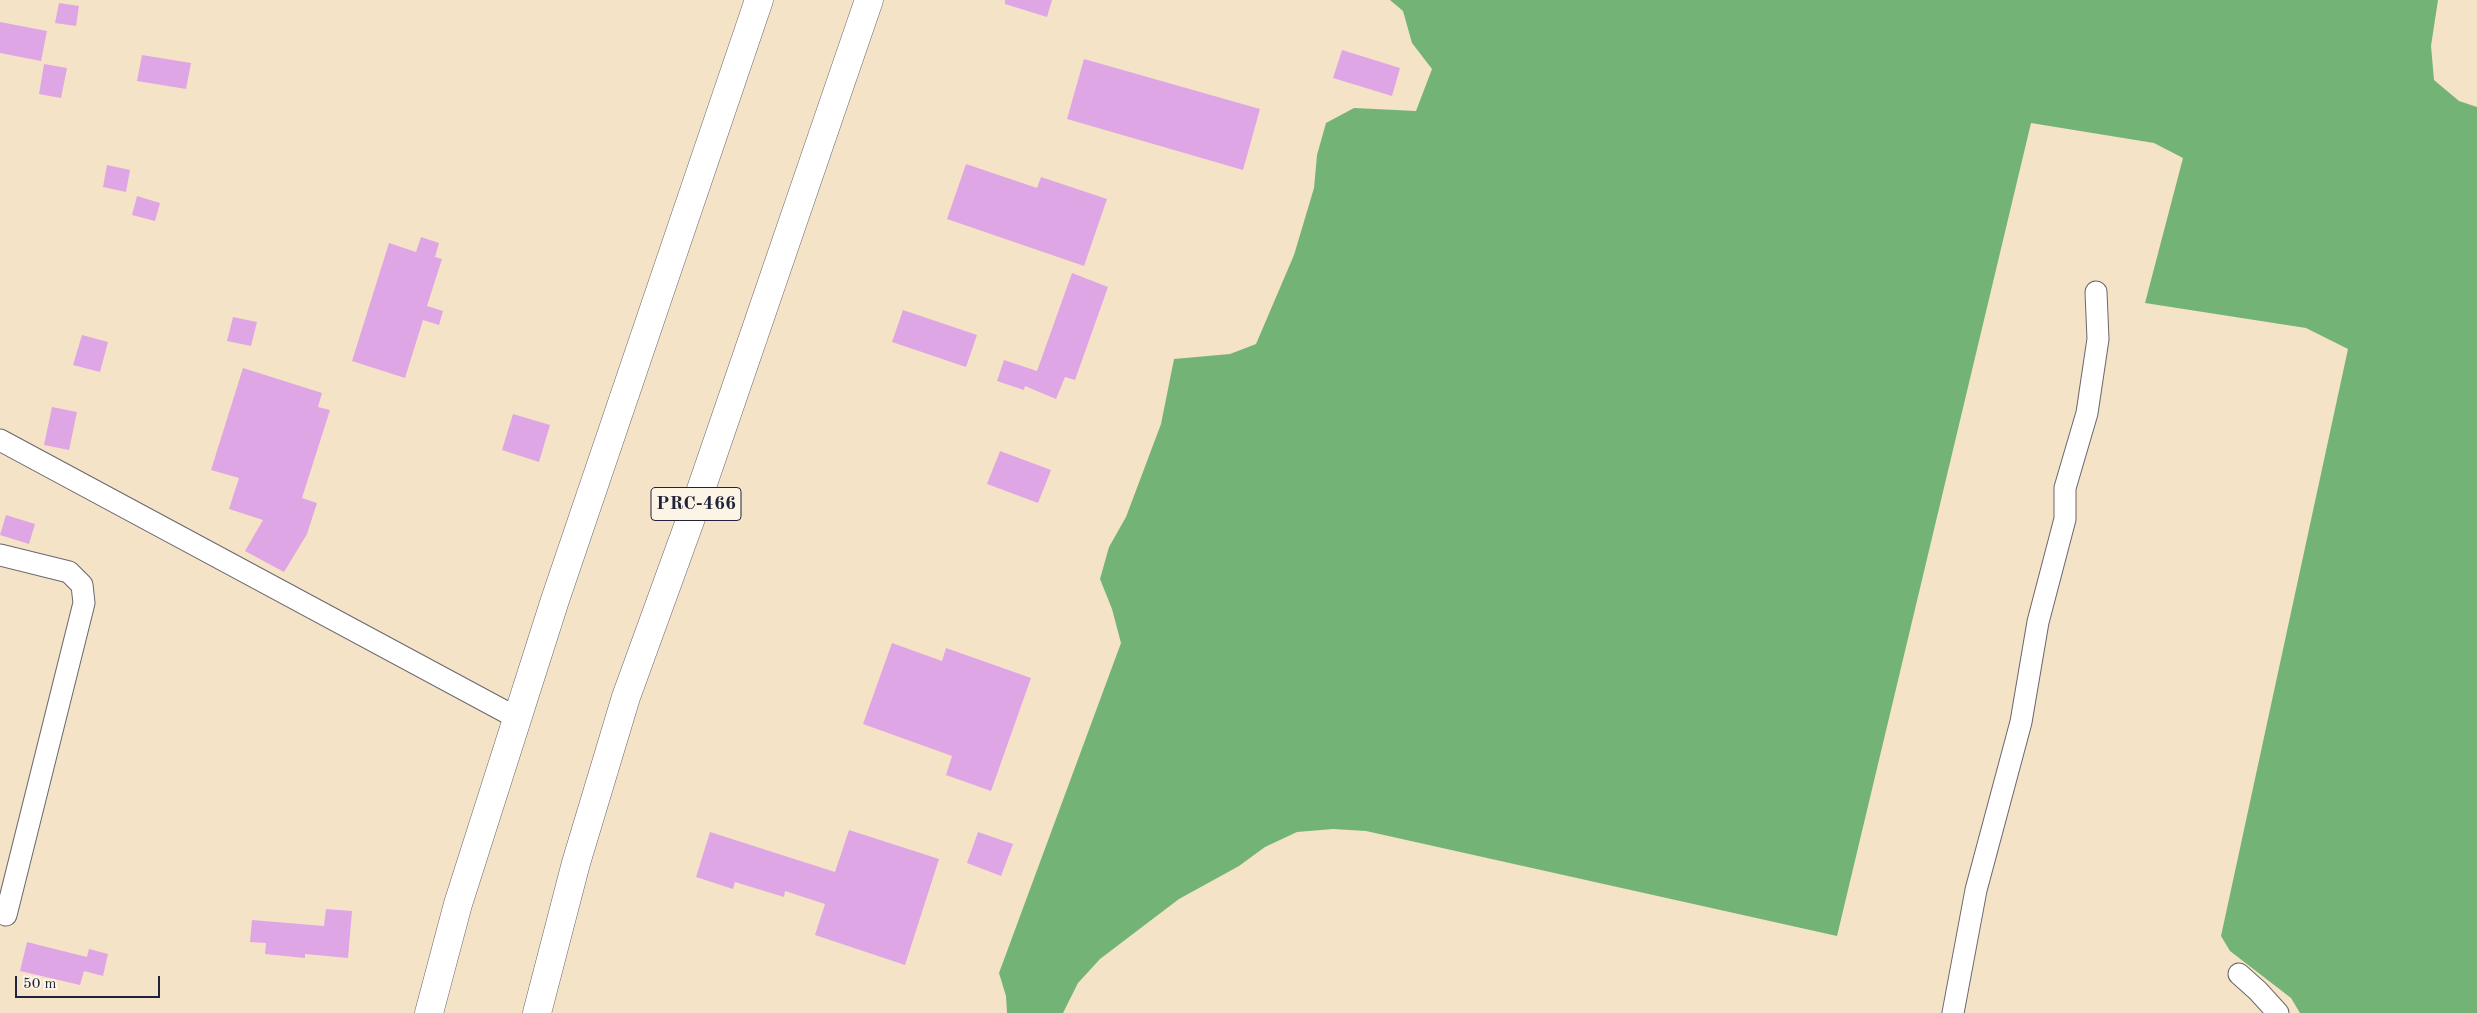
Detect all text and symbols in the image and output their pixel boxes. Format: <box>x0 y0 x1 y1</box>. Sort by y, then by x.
road number: PRC-466 <box>651 488 741 520</box>
scale bar <box>18 966 162 998</box>
text: 50 m <box>23 977 57 992</box>

